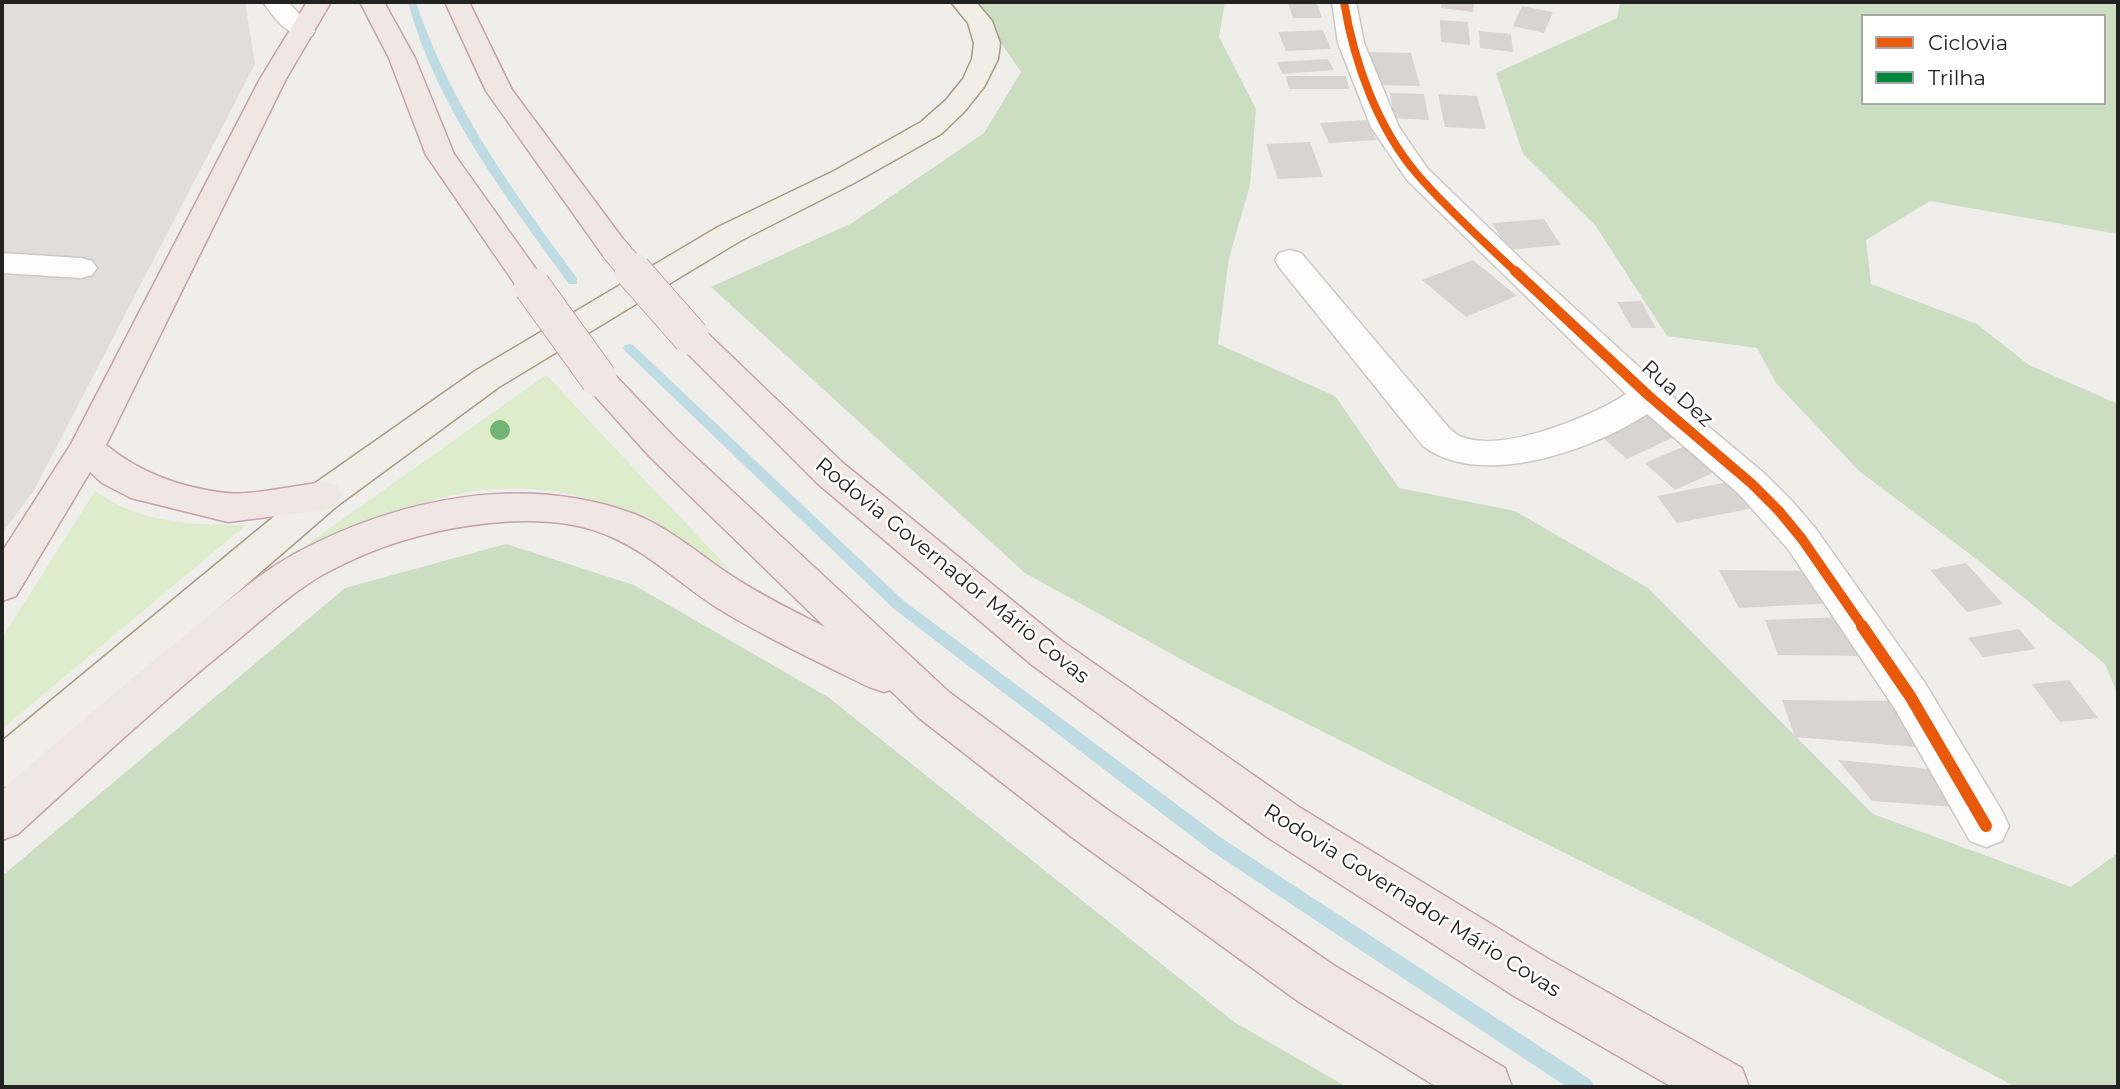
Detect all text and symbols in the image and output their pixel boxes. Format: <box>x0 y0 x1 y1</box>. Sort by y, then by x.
legend <box>1861 14 2106 105</box>
text: Ciclovia <box>1928 30 2008 55</box>
text: Trilha <box>1928 65 1986 90</box>
street label: Rua Dez <box>1636 355 1718 433</box>
street label: Rodovia Governador Mário Covas <box>810 453 1094 689</box>
street label: Rodovia Governador Mário Covas <box>1259 799 1565 1003</box>

